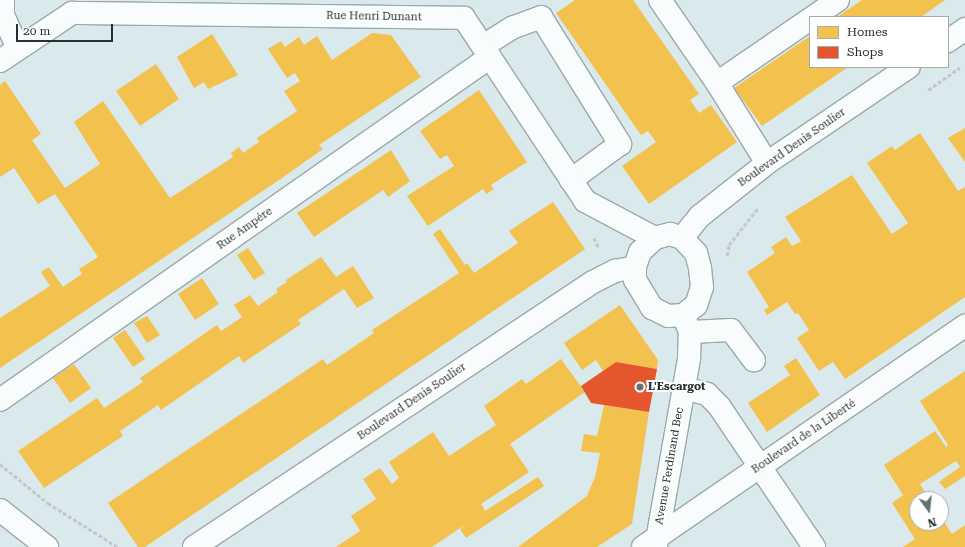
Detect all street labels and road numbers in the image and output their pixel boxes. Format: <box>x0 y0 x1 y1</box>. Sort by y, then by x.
street label: Rue Henri Dunant <box>326 10 422 24</box>
street label: Boulevard Denis Soulier <box>736 106 848 190</box>
street label: Rue Ampére <box>215 205 275 253</box>
street label: Boulevard Denis Soulier <box>355 361 469 443</box>
street label: Boulevard de la Liberté <box>749 397 859 477</box>
street label: Avenue Ferdinand Bec <box>653 406 687 526</box>

